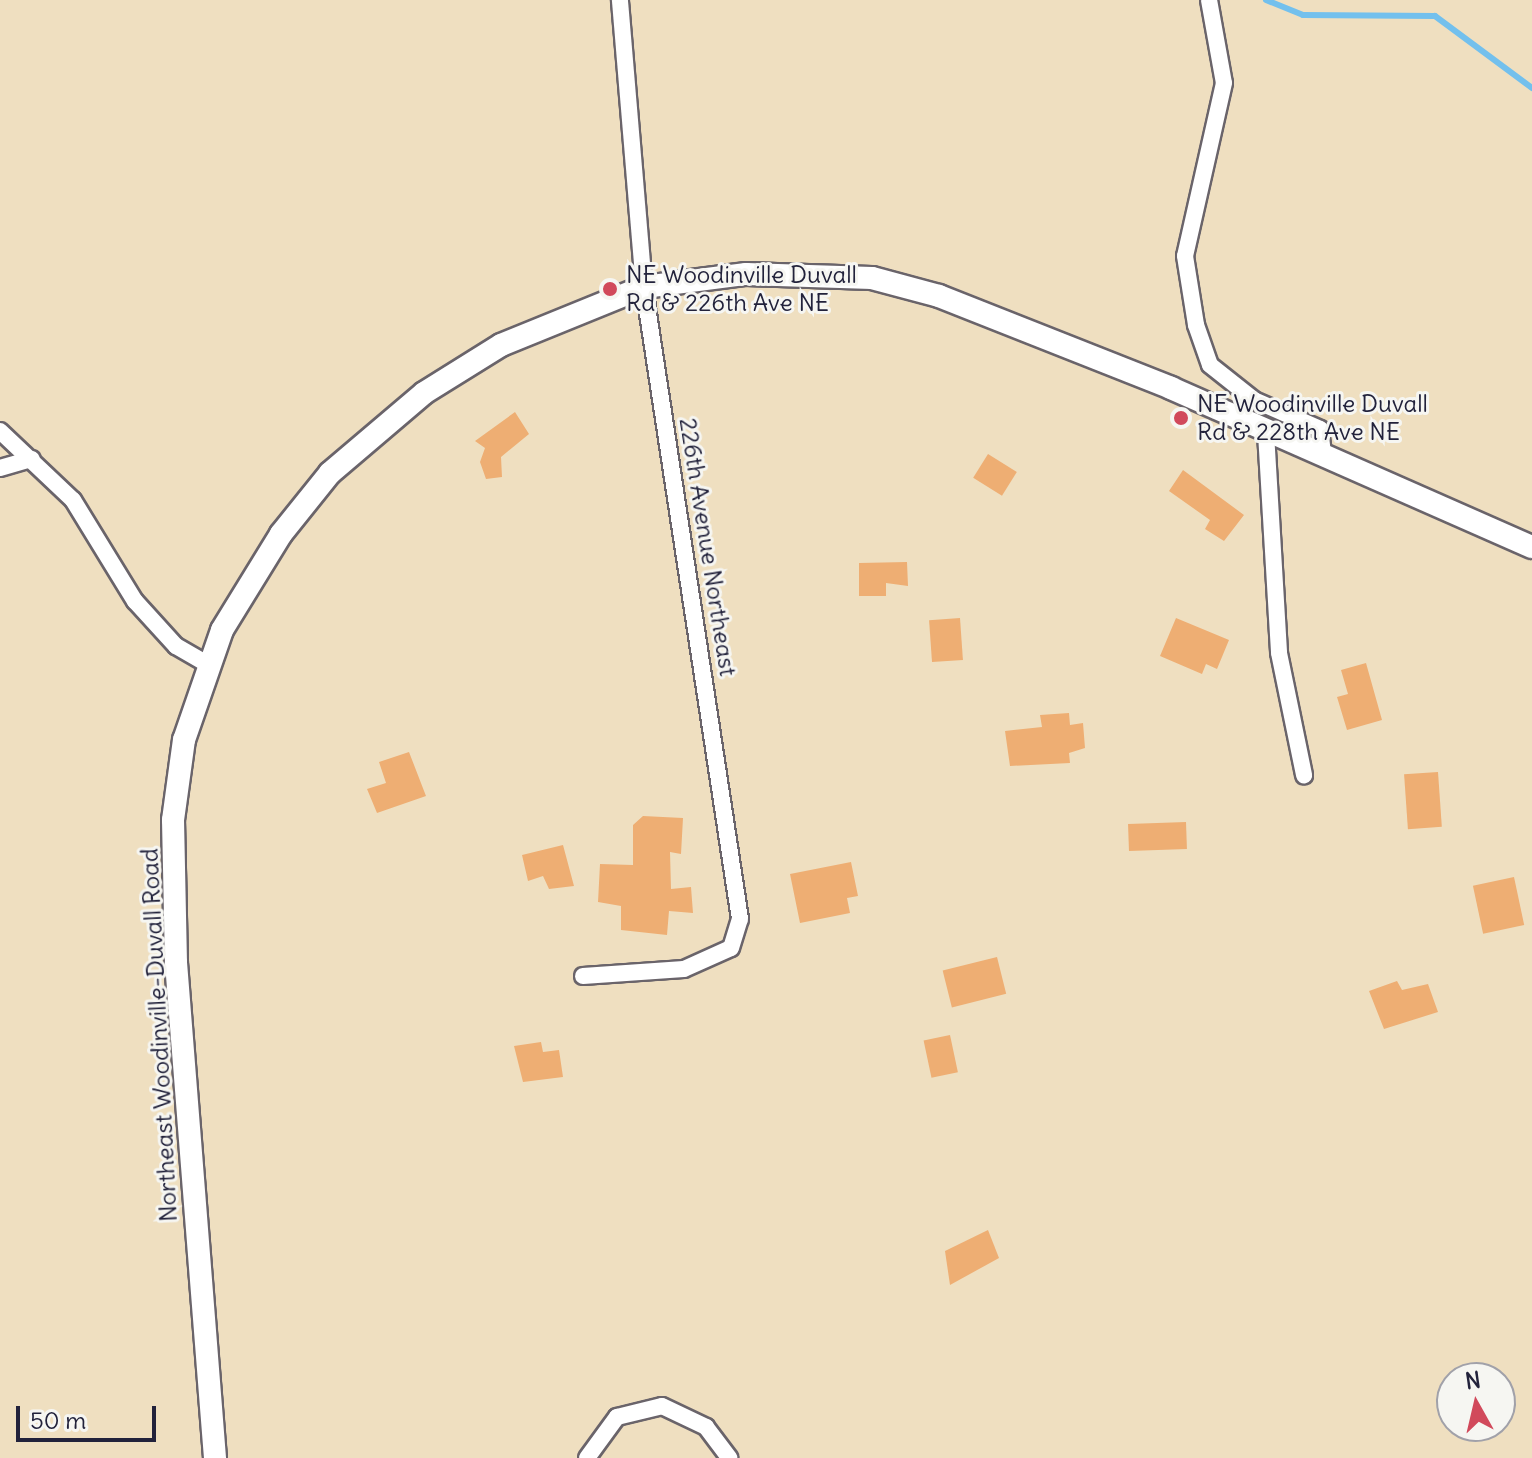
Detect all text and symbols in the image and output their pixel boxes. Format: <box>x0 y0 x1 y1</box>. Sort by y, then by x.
place label: NE Woodinville Duvall Rd & 226th Ave NE <box>626 261 857 317</box>
marker: NE Woodinville Duvall Rd & 226th Ave NE <box>601 280 619 298</box>
place label: NE Woodinville Duvall Rd & 228th Ave NE <box>1197 390 1428 446</box>
marker: NE Woodinville Duvall Rd & 228th Ave NE <box>1172 409 1190 427</box>
street label: 226th Avenue Northeast <box>673 416 743 678</box>
street label: Northeast Woodinville-Duvall Road <box>135 847 183 1223</box>
north arrow <box>1436 1362 1516 1442</box>
text: N <box>1463 1365 1482 1395</box>
scale bar <box>20 1390 160 1440</box>
text: 50 m <box>30 1405 86 1435</box>

